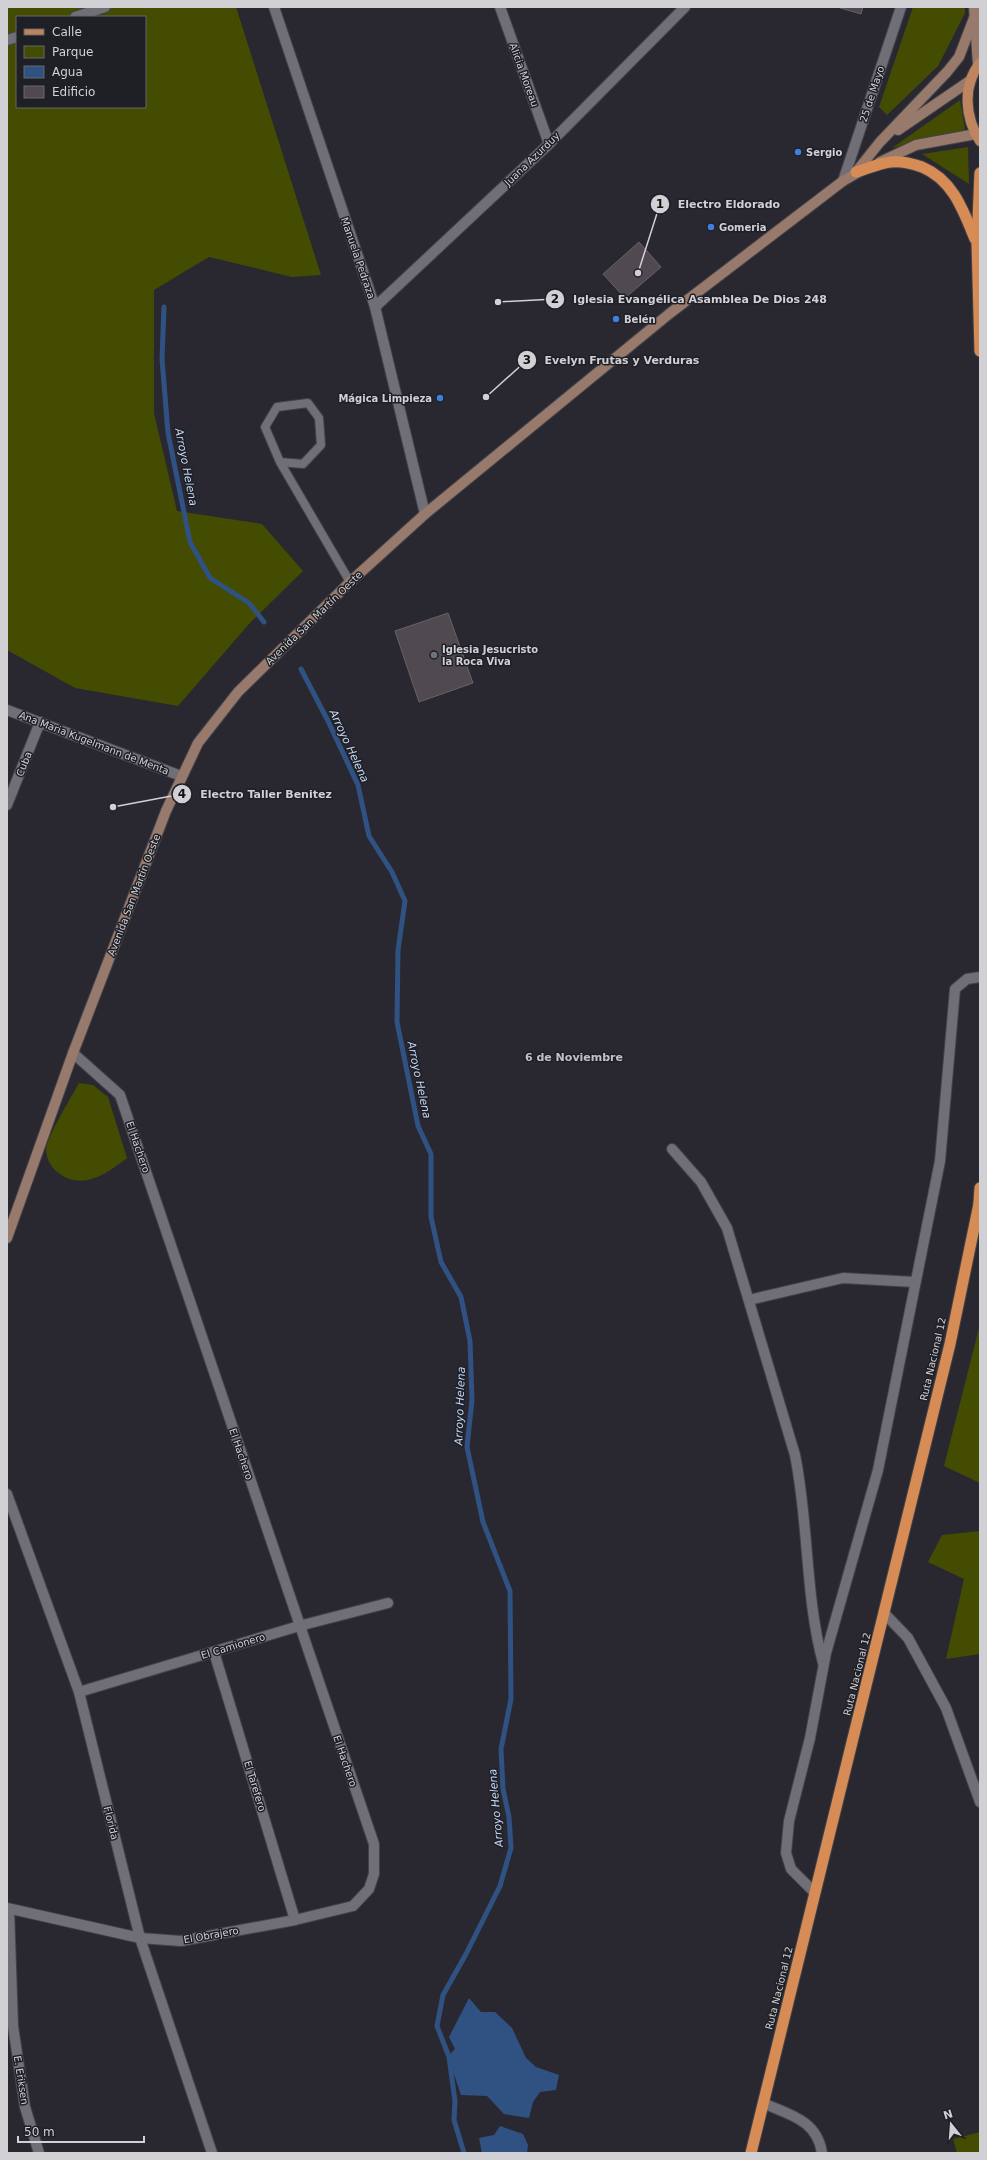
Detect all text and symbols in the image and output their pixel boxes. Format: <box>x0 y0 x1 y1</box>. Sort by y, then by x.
legend <box>16 16 146 108</box>
text: Calle <box>52 25 82 39</box>
street label: Alicia Moreau <box>507 42 541 108</box>
text: Parque <box>52 45 93 59</box>
text: Agua <box>52 65 83 79</box>
street label: 25 de Mayo <box>858 65 886 123</box>
text: Edificio <box>52 85 95 99</box>
street label: Juana Azurduy <box>502 130 562 189</box>
marker: Sergio <box>793 147 803 157</box>
place label: Sergio <box>806 147 843 158</box>
callout: Electro Eldorado <box>650 192 788 215</box>
text: 1 <box>656 197 664 211</box>
text: Electro Eldorado <box>678 198 781 211</box>
street label: Manuela Pedraza <box>339 216 377 300</box>
marker: Gomeria <box>706 222 716 232</box>
place label: Gomeria <box>719 222 766 233</box>
callout: Iglesia Evangélica Asamblea De Dios 248 <box>545 287 835 310</box>
text: 2 <box>551 292 559 306</box>
text: Iglesia Evangélica Asamblea De Dios 248 <box>573 293 827 306</box>
marker: Belén <box>611 314 621 324</box>
place label: Belén <box>624 314 656 325</box>
callout: Evelyn Frutas y Verduras <box>517 348 707 371</box>
text: 3 <box>523 353 531 367</box>
text: Evelyn Frutas y Verduras <box>545 354 700 367</box>
place label: Mágica Limpieza <box>338 393 432 404</box>
marker: Mágica Limpieza <box>435 393 445 403</box>
water label: Arroyo Helena <box>172 426 200 507</box>
street label: Avenida San Martín Oeste <box>264 569 364 667</box>
place label: Iglesia Jesucristo la Roca Viva <box>442 644 538 667</box>
marker: Iglesia Jesucristo la Roca Viva <box>429 650 439 660</box>
water label: Arroyo Helena <box>326 707 372 785</box>
street label: Ana Maria Kugelmann de Menta <box>17 709 171 777</box>
street label: Cuba <box>14 750 34 778</box>
callout: Electro Taller Benitez <box>172 783 340 806</box>
text: 4 <box>178 787 186 801</box>
text: Electro Taller Benitez <box>200 788 332 801</box>
street label: Avenida San Martín Oeste <box>106 833 162 957</box>
water label: Arroyo Helena <box>404 1039 434 1120</box>
district label: 6 de Noviembre <box>525 1051 623 1064</box>
street label: El Hachero <box>124 1120 152 1174</box>
street label: Ruta Nacional 12 <box>918 1316 948 1402</box>
water label: Arroyo Helena <box>452 1366 468 1447</box>
street label: El Hachero <box>227 1427 255 1481</box>
street label: El Camionero <box>200 1631 266 1661</box>
street label: Ruta Nacional 12 <box>841 1631 873 1717</box>
street label: El Hachero <box>331 1734 359 1788</box>
street label: El Tarefero <box>242 1759 268 1813</box>
water label: Arroyo Helena <box>486 1768 506 1849</box>
street label: Florida <box>102 1805 120 1841</box>
street label: El Obrajero <box>183 1925 239 1945</box>
street label: Ruta Nacional 12 <box>763 1945 795 2031</box>
street label: E. Eriksen <box>12 2055 30 2105</box>
north arrow <box>931 2104 971 2144</box>
text: N <box>942 2107 955 2122</box>
scale bar <box>18 2118 144 2144</box>
text: 50 m <box>24 2125 55 2139</box>

